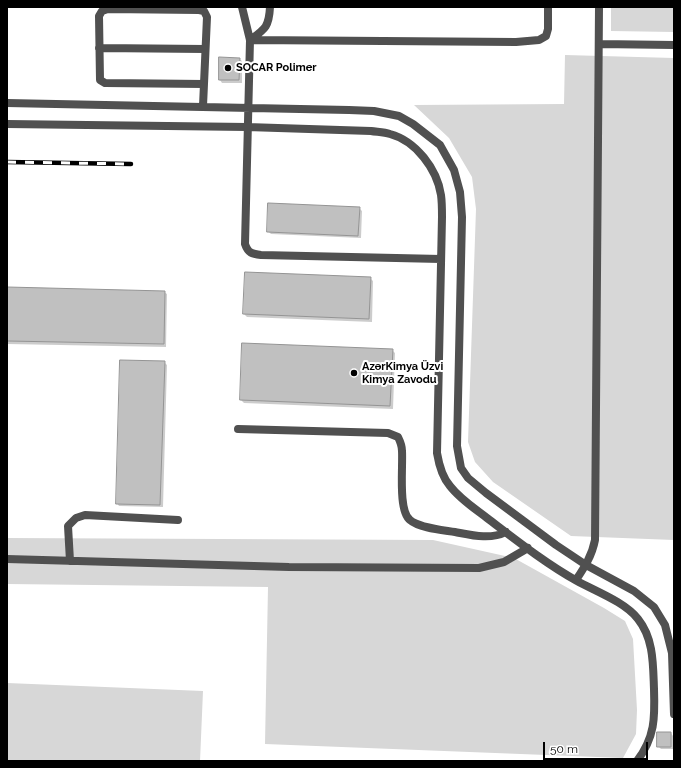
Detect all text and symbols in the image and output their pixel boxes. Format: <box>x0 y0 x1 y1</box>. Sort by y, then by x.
place label: SOCAR Polimer <box>236 61 317 75</box>
marker: SOCAR Polimer <box>223 63 233 73</box>
place label: AzərKimya Üzvi Kimya Zavodu <box>362 360 443 386</box>
marker: AzərKimya Üzvi Kimya Zavodu <box>349 368 359 378</box>
scale bar <box>545 734 650 760</box>
text: 50 m <box>550 742 578 756</box>

